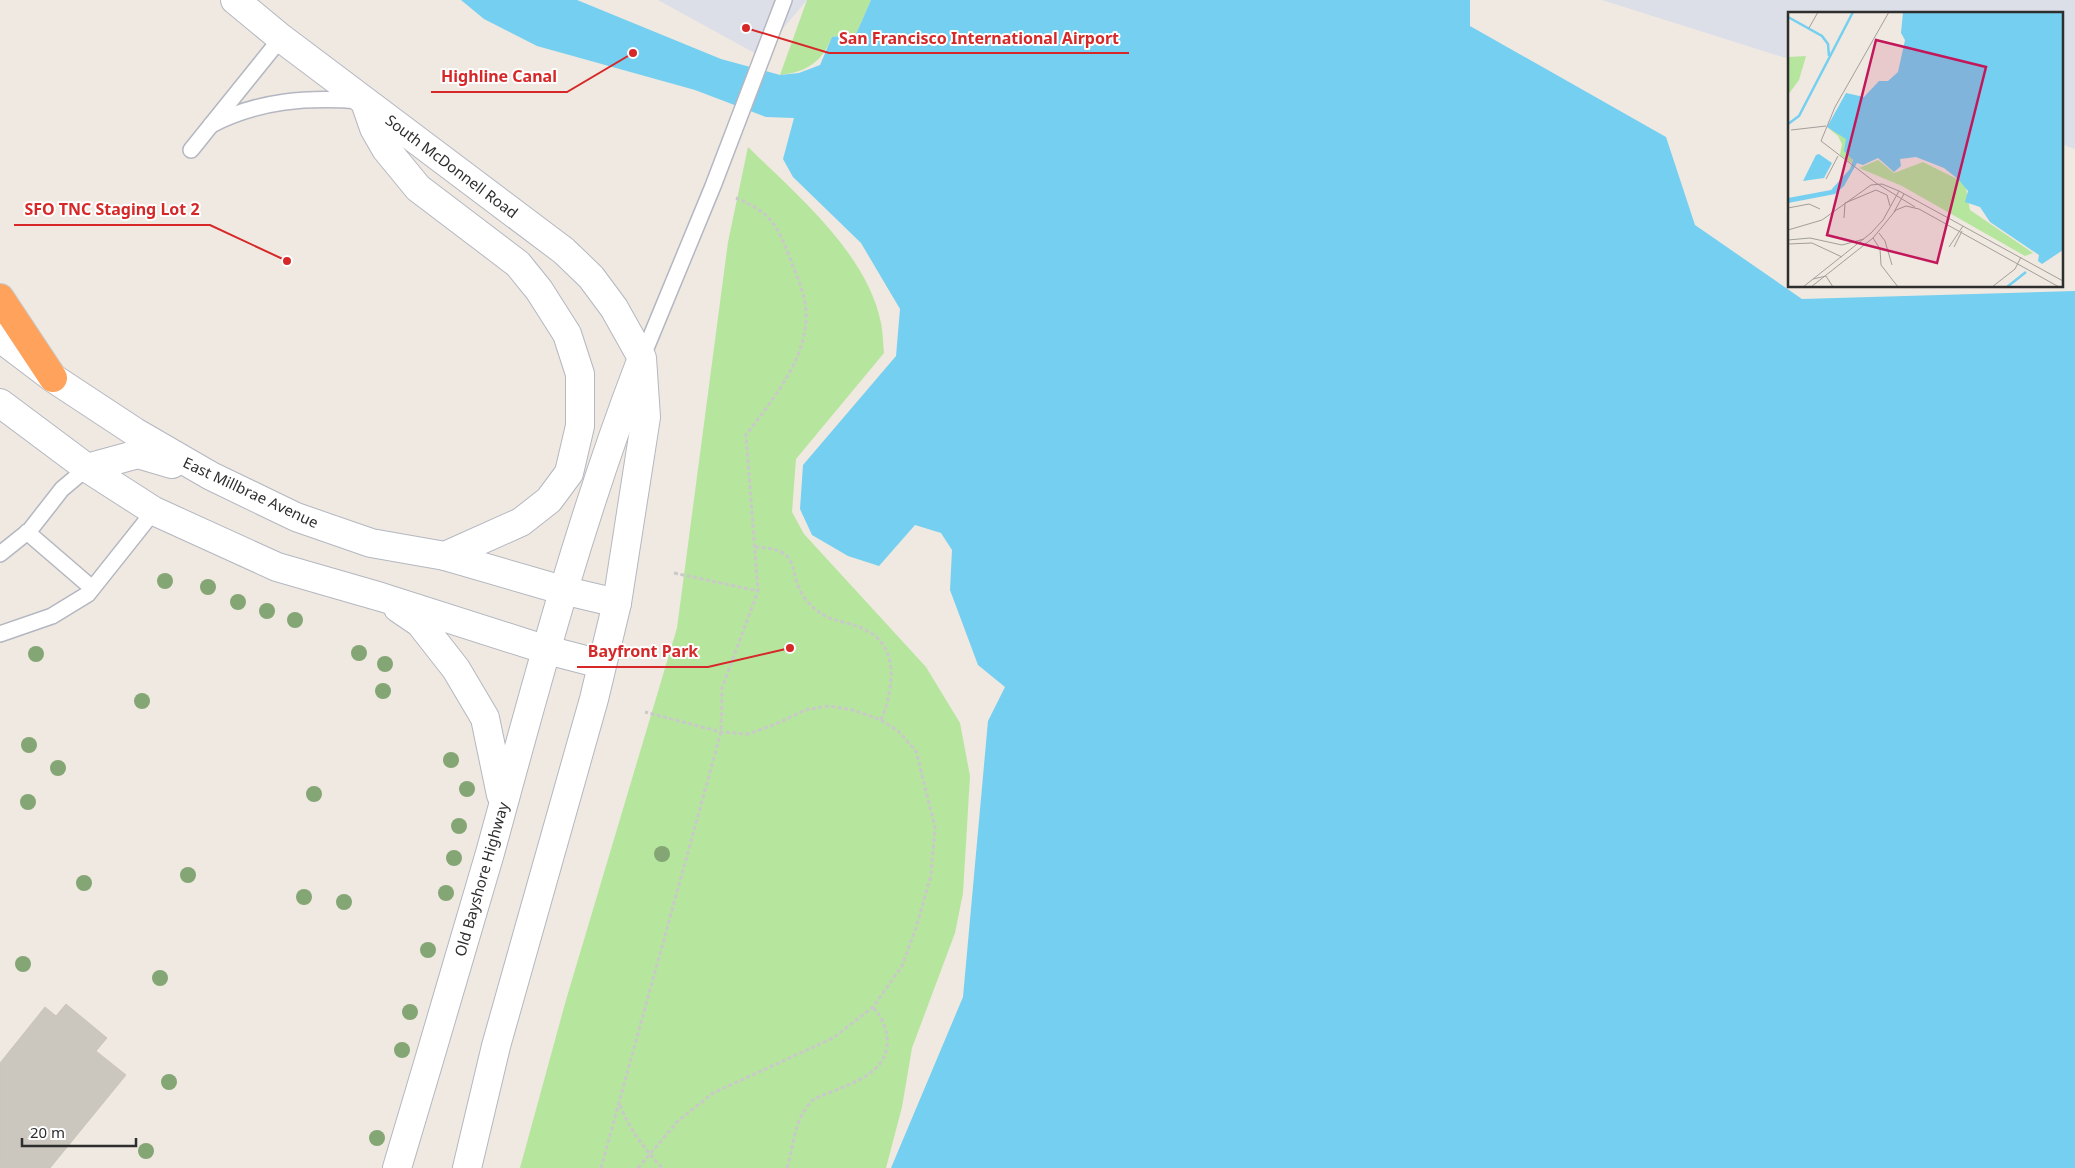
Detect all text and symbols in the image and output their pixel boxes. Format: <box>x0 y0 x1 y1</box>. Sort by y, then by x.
inset map <box>1788 12 2062 288</box>
callout: San Francisco International Airport <box>829 22 1129 53</box>
text: San Francisco International Airport <box>839 27 1119 49</box>
callout: Highline Canal <box>431 61 567 92</box>
text: Highline Canal <box>441 65 557 87</box>
street label: South McDonnell Road <box>382 110 522 222</box>
callout: SFO TNC Staging Lot 2 <box>14 194 210 225</box>
text: SFO TNC Staging Lot 2 <box>24 198 200 220</box>
street label: East Millbrae Avenue <box>180 452 322 532</box>
callout: Bayfront Park <box>577 636 708 667</box>
text: Bayfront Park <box>588 640 698 662</box>
street label: Old Bayshore Highway <box>449 799 513 958</box>
scale bar <box>22 1116 136 1148</box>
text: 20 m <box>30 1122 65 1142</box>

